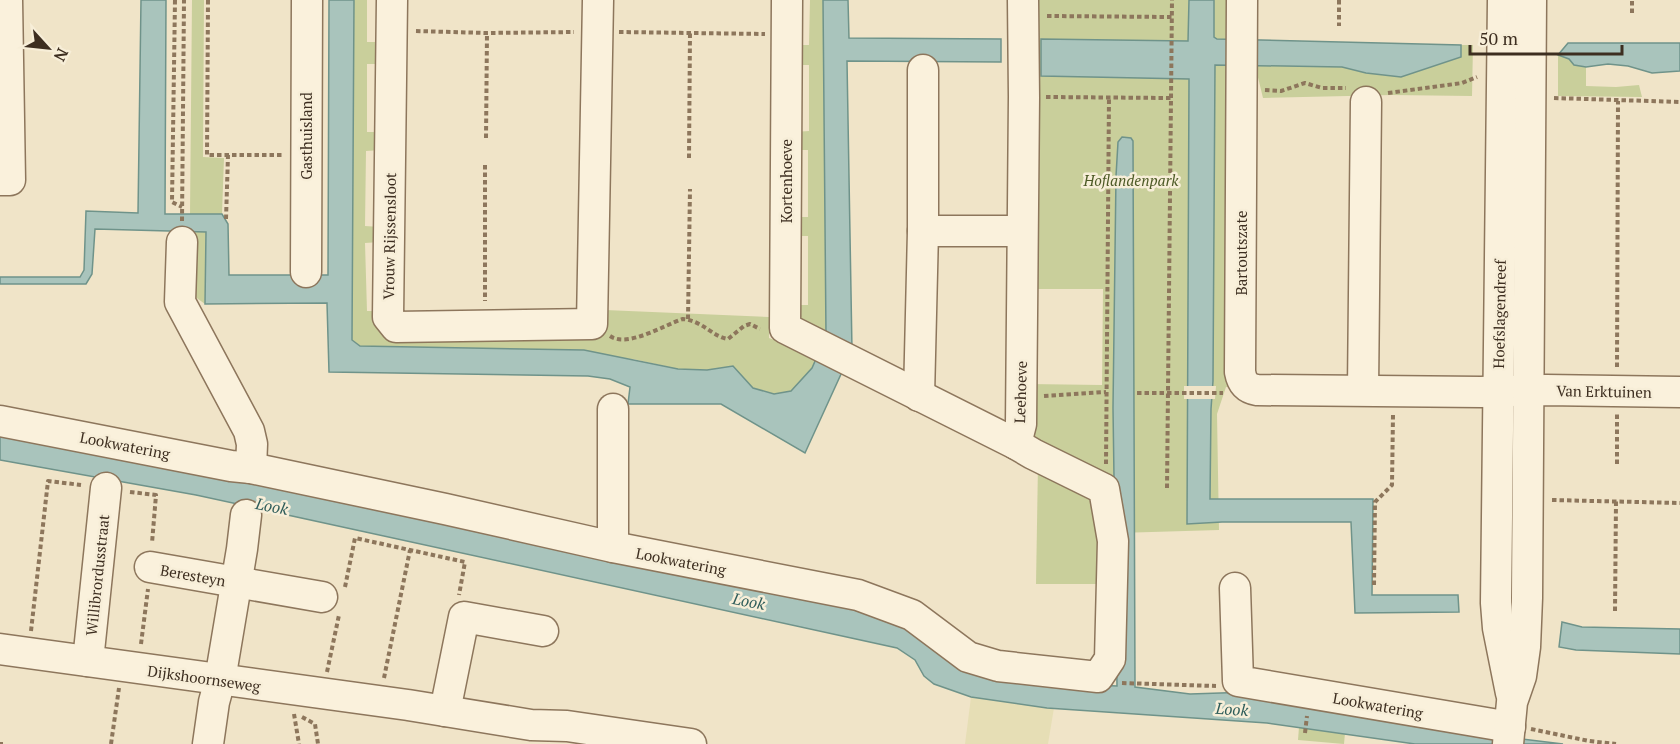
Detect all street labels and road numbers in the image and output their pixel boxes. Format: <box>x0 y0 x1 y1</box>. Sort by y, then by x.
street label: Gasthuisland <box>296 92 316 180</box>
street label: Kortenhoeve <box>776 139 796 223</box>
street label: Vrouw Rijssensloot <box>378 172 400 300</box>
street label: Bartoutszate <box>1231 210 1251 296</box>
street label: Hoefslagendreef <box>1488 258 1510 369</box>
street label: Leehoeve <box>1009 360 1031 424</box>
street label: Van Erktuinen <box>1556 380 1652 402</box>
street label: Lookwatering <box>78 426 173 464</box>
street label: Willibrordusstraat <box>81 513 113 637</box>
street label: Lookwatering <box>634 542 729 580</box>
street label: Beresteyn <box>159 559 227 591</box>
street label: Dijkshoornseweg <box>146 660 263 696</box>
street label: Lookwatering <box>1331 687 1426 723</box>

